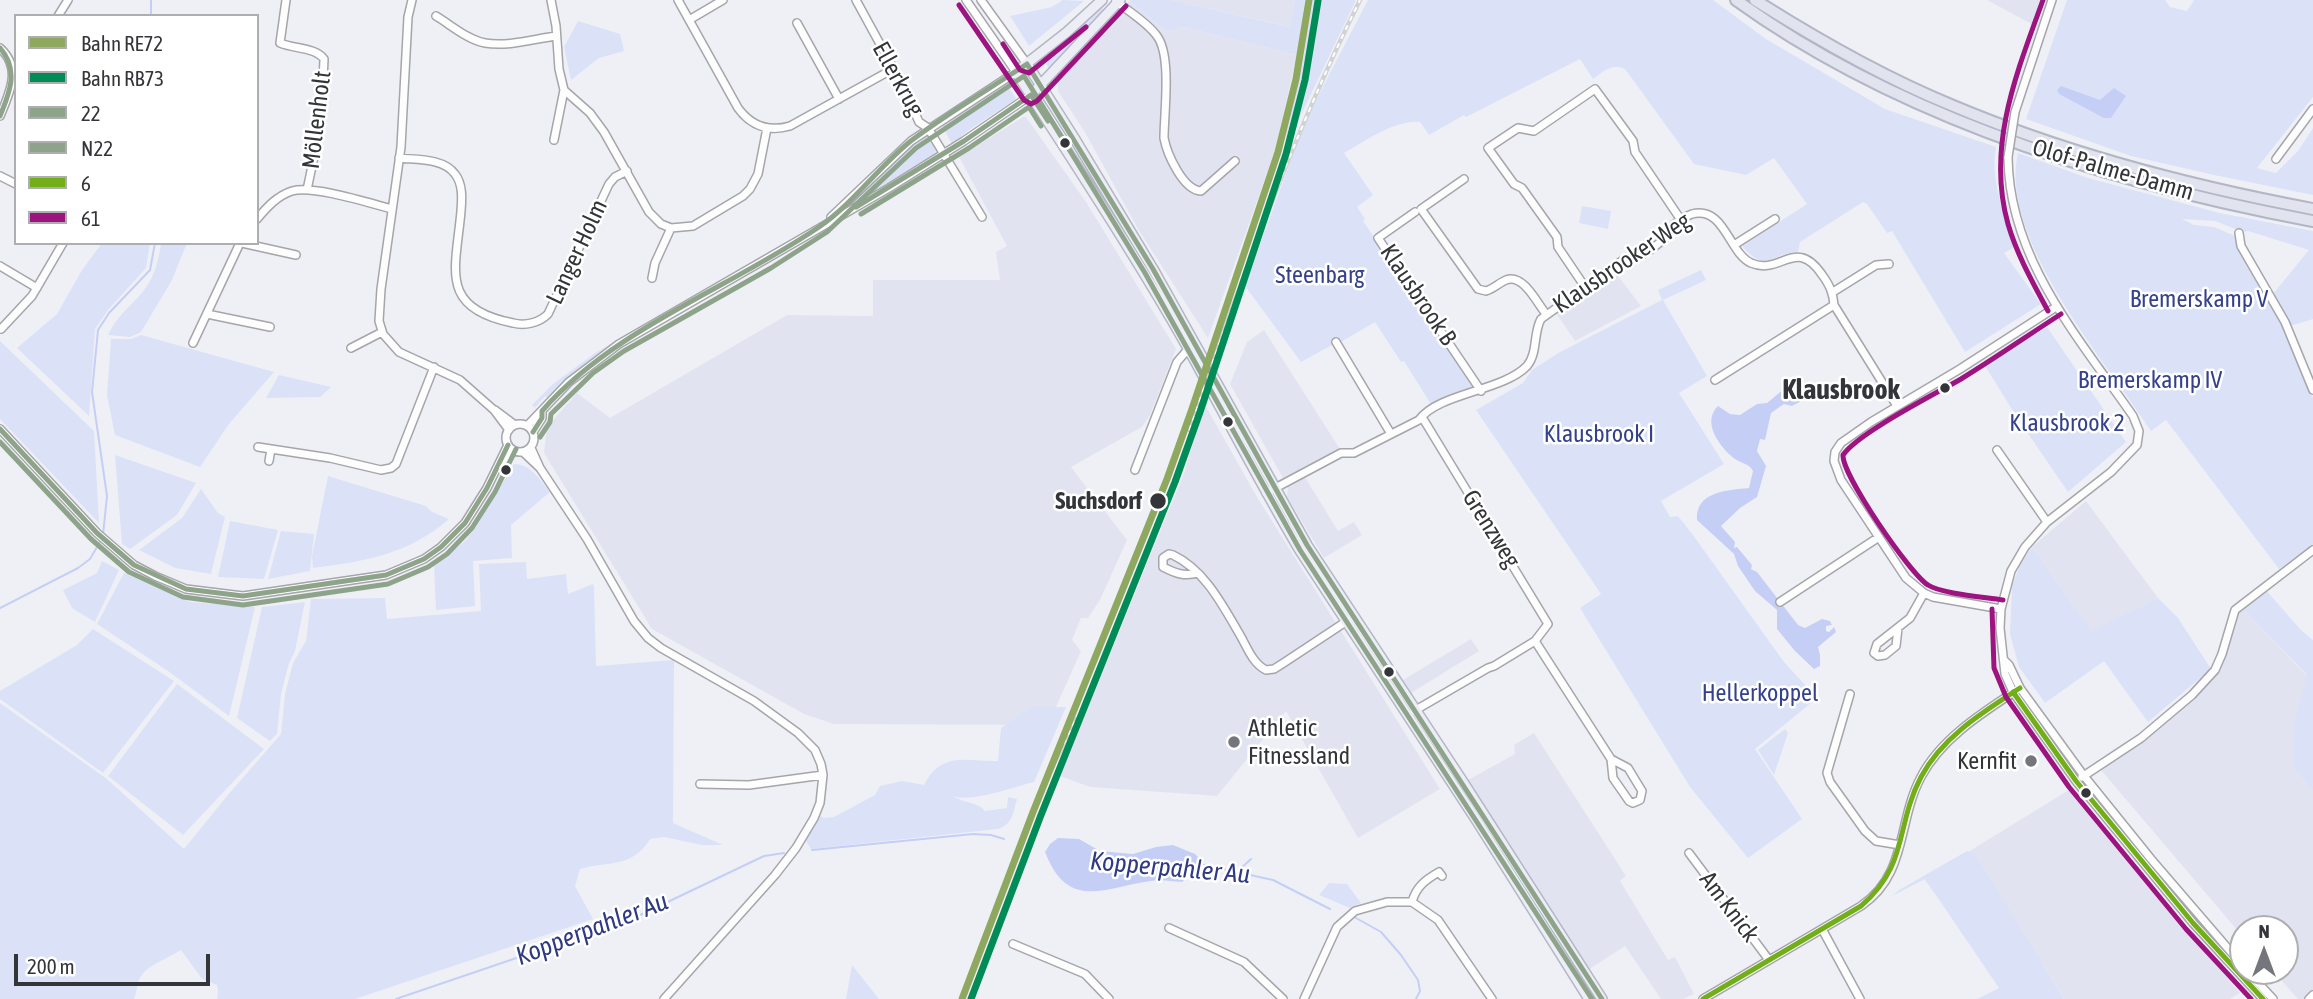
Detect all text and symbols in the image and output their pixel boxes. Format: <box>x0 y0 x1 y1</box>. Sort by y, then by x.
legend <box>14 14 259 245</box>
text: Bahn RE72 <box>81 31 163 55</box>
street label: Ellerkrug <box>866 37 930 121</box>
text: Bahn RB73 <box>81 66 164 90</box>
street label: Möllenholt <box>297 69 337 171</box>
text: 22 <box>81 101 101 125</box>
street label: Olof-Palme-Damm <box>2029 133 2197 207</box>
text: N22 <box>81 136 113 160</box>
unlabelled marker <box>1058 136 1072 150</box>
text: 6 <box>81 171 91 195</box>
street label: Langer Holm <box>540 195 614 309</box>
text: 61 <box>81 206 101 230</box>
street label: Klausbrooker Weg <box>1548 206 1696 320</box>
street label: Klausbrook B <box>1374 239 1462 351</box>
park label: Steenbarg <box>1275 261 1365 289</box>
park label: Bremerskamp V <box>2130 285 2268 313</box>
park label: Bremerskamp IV <box>2078 366 2222 394</box>
district label: Klausbrook <box>1782 373 1900 407</box>
unlabelled marker <box>1938 381 1952 395</box>
park label: Klausbrook 2 <box>2009 409 2125 437</box>
unlabelled marker <box>1221 415 1235 429</box>
park label: Klausbrook I <box>1544 420 1654 448</box>
unlabelled marker <box>499 463 513 477</box>
street label: Grenzweg <box>1456 485 1526 573</box>
place label: Suchsdorf <box>1055 487 1142 515</box>
marker: Suchsdorf <box>1148 491 1168 511</box>
unlabelled marker <box>1382 665 1396 679</box>
park label: Hellerkoppel <box>1702 679 1818 707</box>
place label: Athletic Fitnessland <box>1248 714 1350 770</box>
marker: Athletic Fitnessland <box>1226 734 1242 750</box>
place label: Kernfit <box>1957 747 2017 775</box>
marker: Kernfit <box>2023 753 2039 769</box>
unlabelled marker <box>2079 786 2093 800</box>
water label: Kopperpahler Au <box>1089 845 1251 891</box>
street label: Am Knick <box>1693 866 1765 948</box>
water label: Kopperpahler Au <box>512 886 672 972</box>
north arrow <box>2229 915 2299 985</box>
text: N <box>2258 920 2270 942</box>
scale bar <box>18 940 214 984</box>
text: 200 m <box>27 954 75 978</box>

